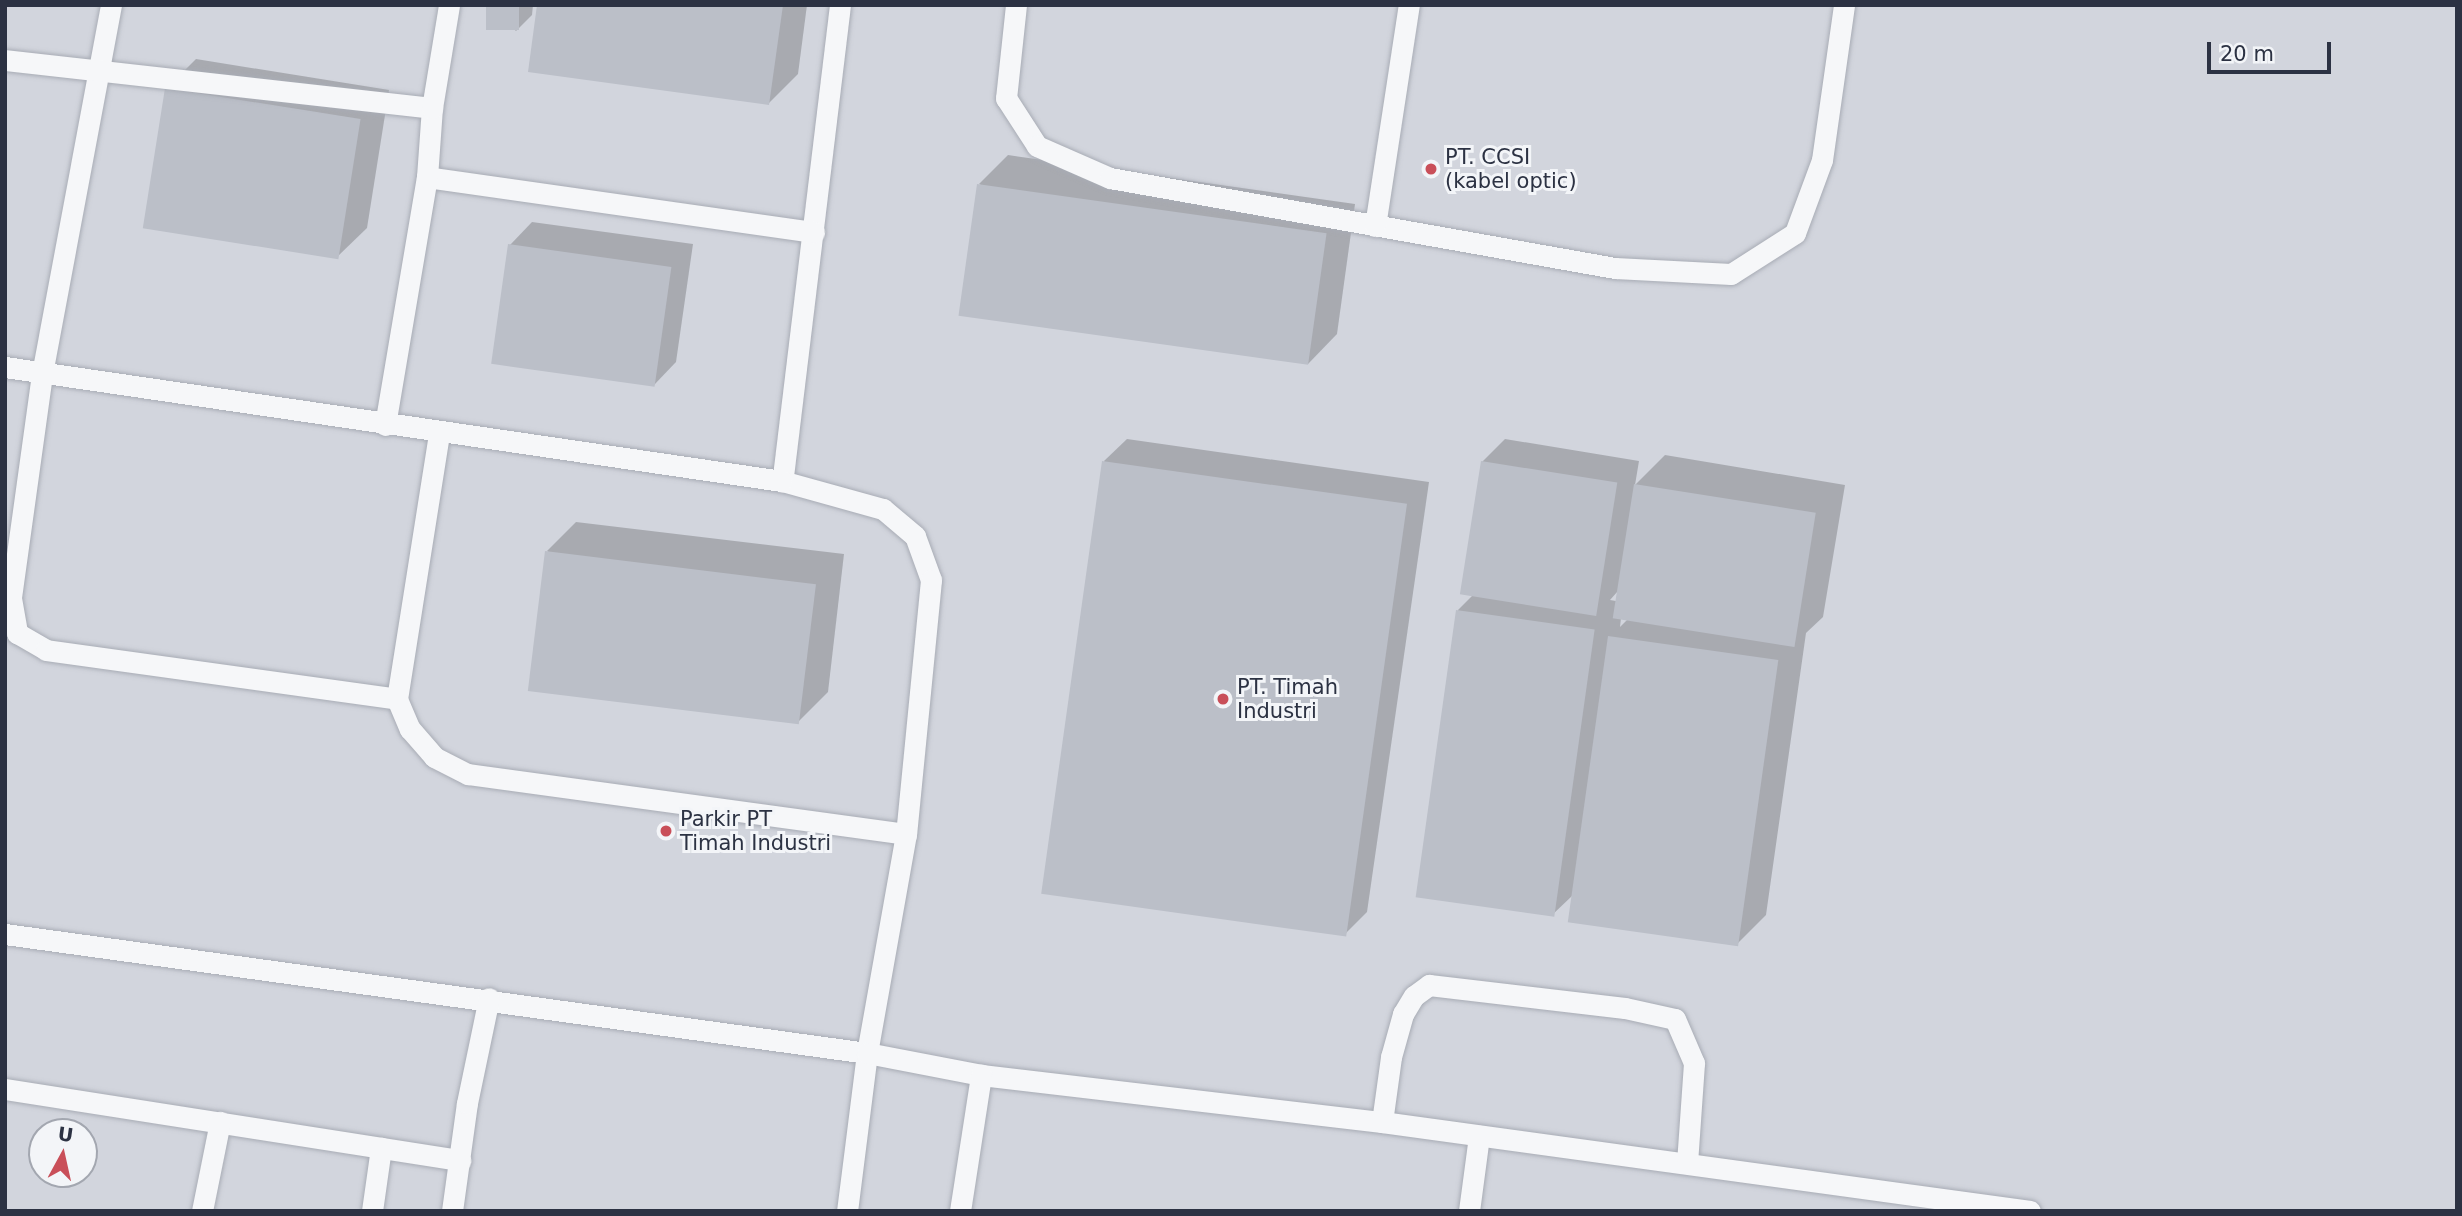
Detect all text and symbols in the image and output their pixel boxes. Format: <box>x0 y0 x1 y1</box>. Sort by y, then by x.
scale bar <box>2210 28 2334 72</box>
text: 20 m <box>2220 42 2274 66</box>
place label: PT. CCSI (kabel optic) <box>1445 144 1577 194</box>
marker: PT. CCSI (kabel optic) <box>1423 161 1439 177</box>
place label: PT. Timah Industri <box>1237 674 1338 724</box>
marker: PT. Timah Industri <box>1215 691 1231 707</box>
place label: Parkir PT Timah Industri <box>680 806 831 856</box>
marker: Parkir PT Timah Industri <box>658 823 674 839</box>
north arrow <box>28 1118 98 1188</box>
text: U <box>56 1122 75 1146</box>

